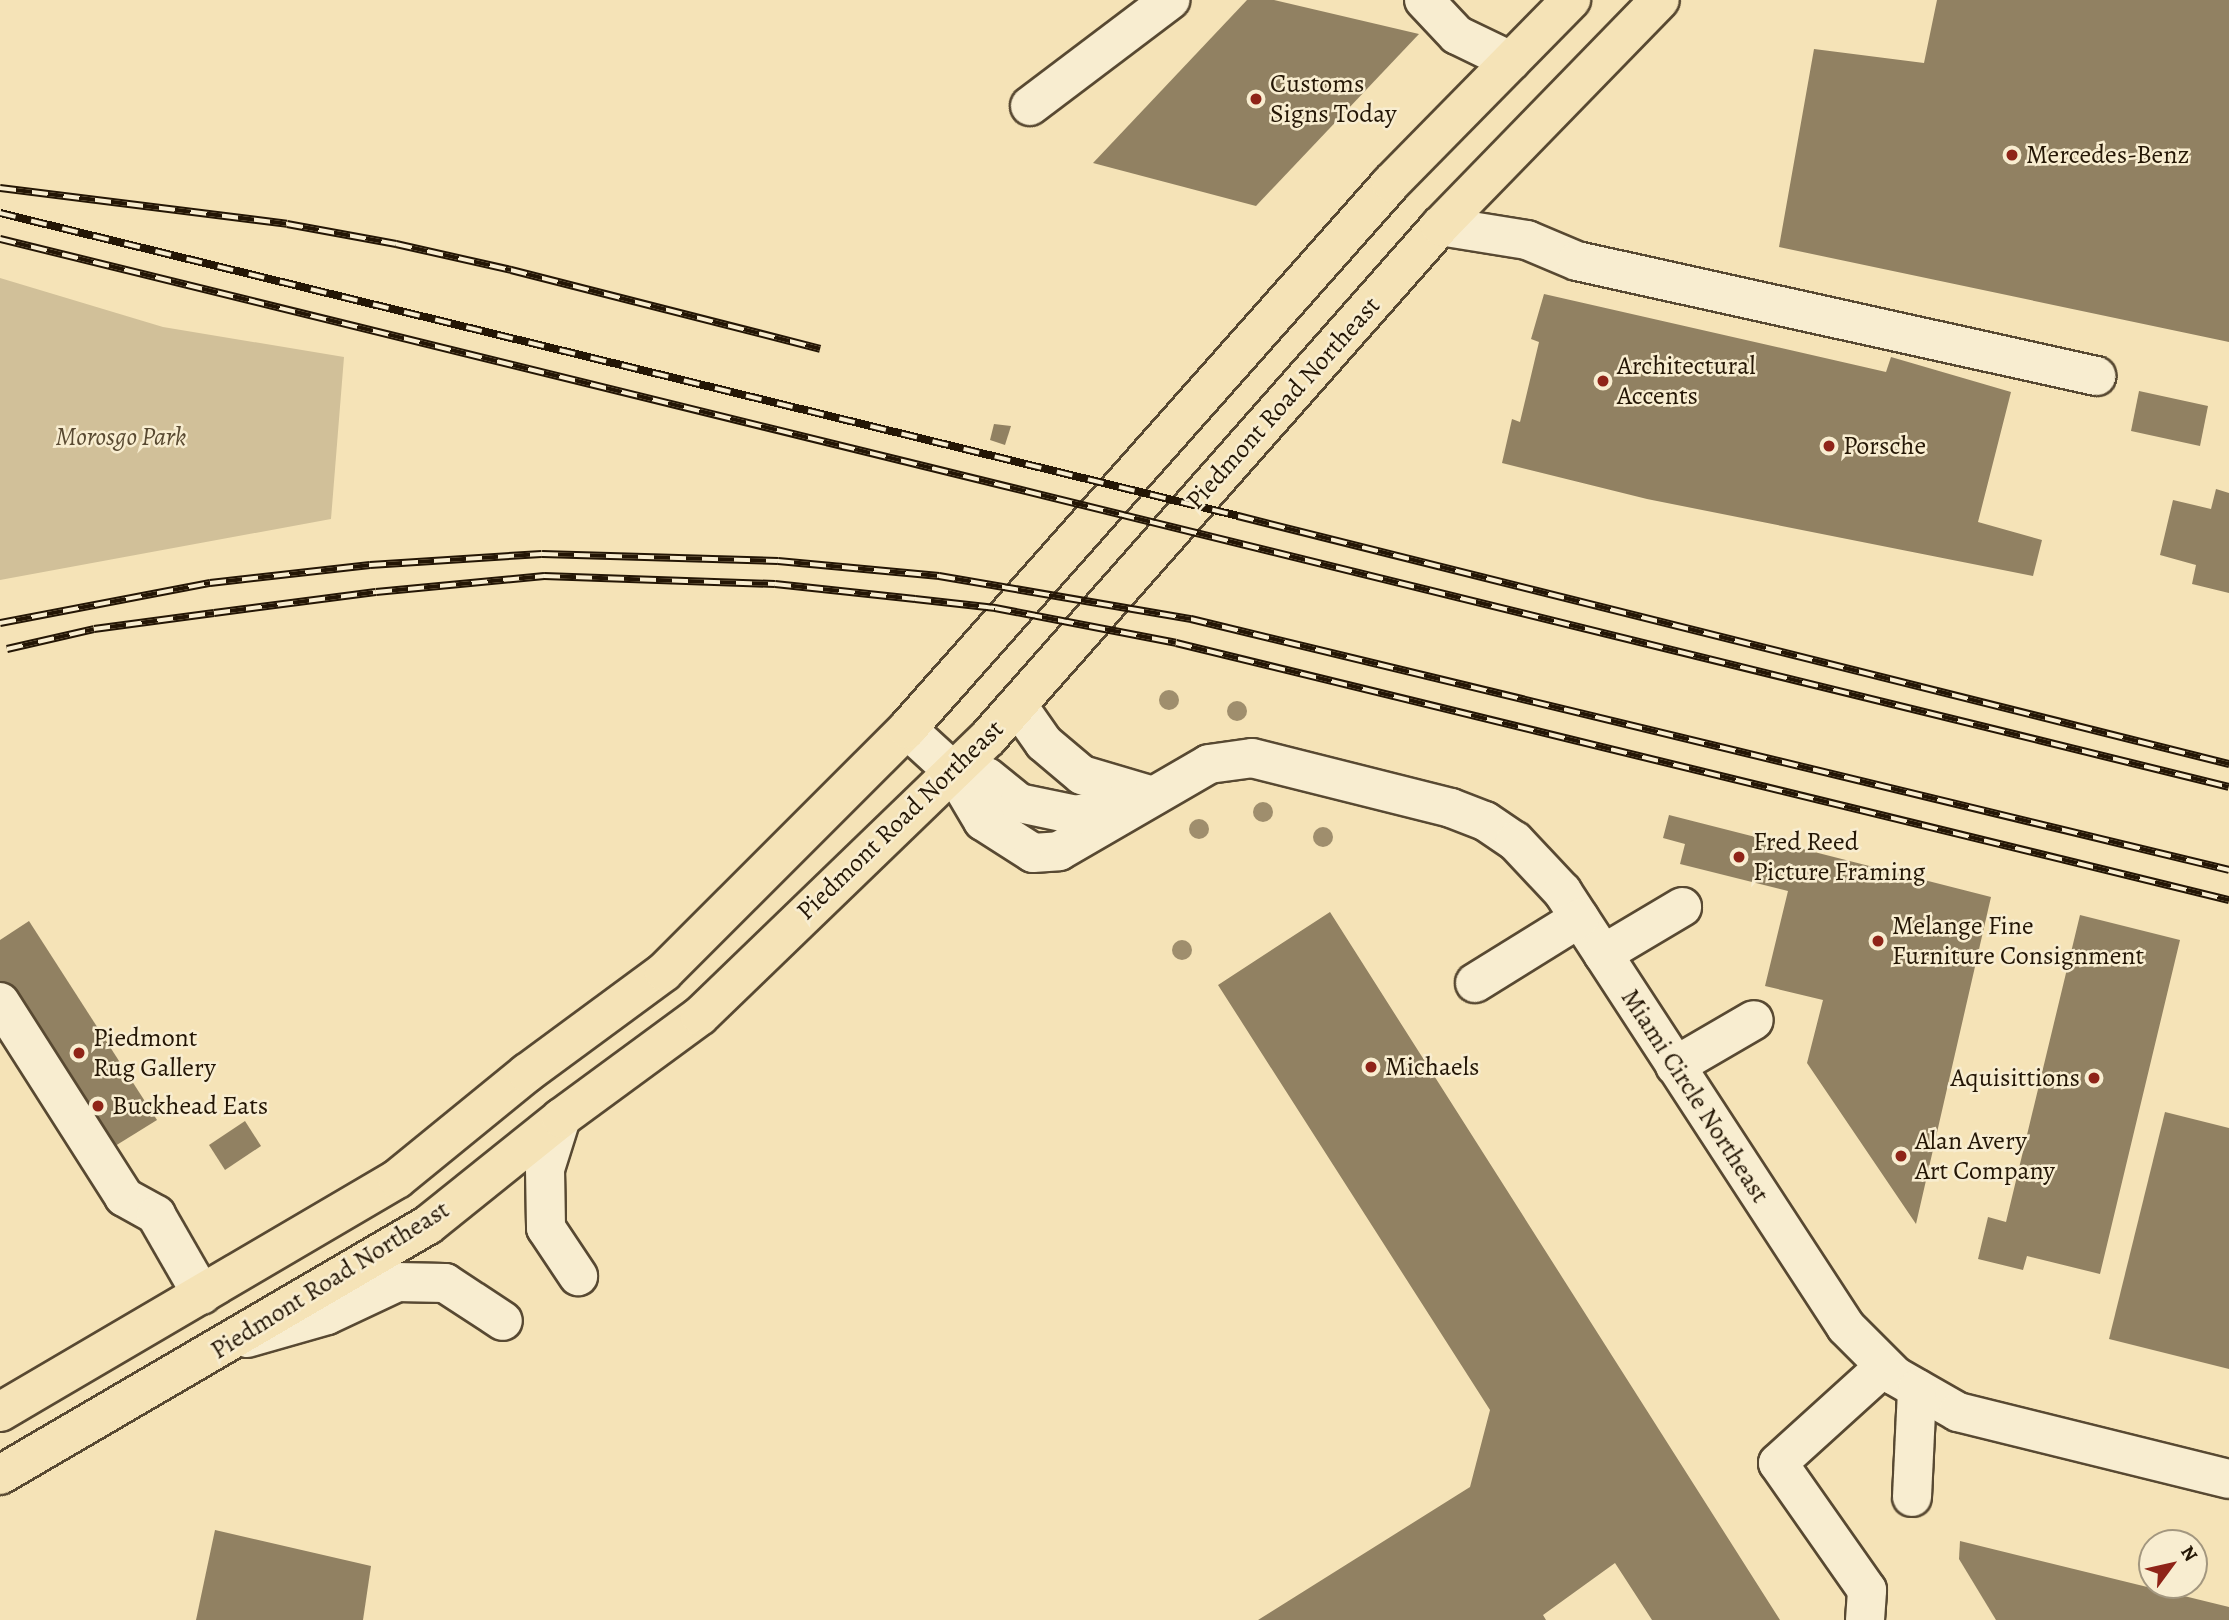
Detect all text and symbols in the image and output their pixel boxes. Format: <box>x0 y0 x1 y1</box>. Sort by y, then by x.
place label: Customs Signs Today <box>1270 68 1396 130</box>
marker: Customs Signs Today <box>1248 91 1264 107</box>
place label: Mercedes-Benz <box>2026 139 2189 171</box>
marker: Mercedes-Benz <box>2004 147 2020 163</box>
street label: Piedmont Road Northeast <box>1179 290 1387 516</box>
place label: Architectural Accents <box>1617 350 1756 412</box>
marker: Architectural Accents <box>1595 373 1611 389</box>
park label: Morosgo Park <box>56 421 186 453</box>
place label: Porsche <box>1843 430 1926 462</box>
marker: Porsche <box>1821 438 1837 454</box>
street label: Piedmont Road Northeast <box>790 713 1010 927</box>
place label: Fred Reed Picture Framing <box>1753 826 1925 888</box>
marker: Fred Reed Picture Framing <box>1731 849 1747 865</box>
place label: Melange Fine Furniture Consignment <box>1892 910 2144 972</box>
marker: Melange Fine Furniture Consignment <box>1870 933 1886 949</box>
street label: Miami Circle Northeast <box>1614 983 1776 1209</box>
place label: Piedmont Rug Gallery <box>93 1022 216 1084</box>
marker: Piedmont Rug Gallery <box>71 1045 87 1061</box>
place label: Michaels <box>1385 1051 1480 1083</box>
marker: Michaels <box>1363 1059 1379 1075</box>
place label: Aquisittions <box>1950 1062 2080 1094</box>
marker: Aquisittions <box>2086 1070 2102 1086</box>
place label: Buckhead Eats <box>112 1090 268 1122</box>
marker: Buckhead Eats <box>90 1098 106 1114</box>
place label: Alan Avery Art Company <box>1915 1125 2055 1186</box>
marker: Alan Avery Art Company <box>1893 1148 1909 1164</box>
street label: Piedmont Road Northeast <box>205 1194 455 1366</box>
north arrow <box>2138 1529 2208 1599</box>
text: N <box>2174 1541 2204 1567</box>

